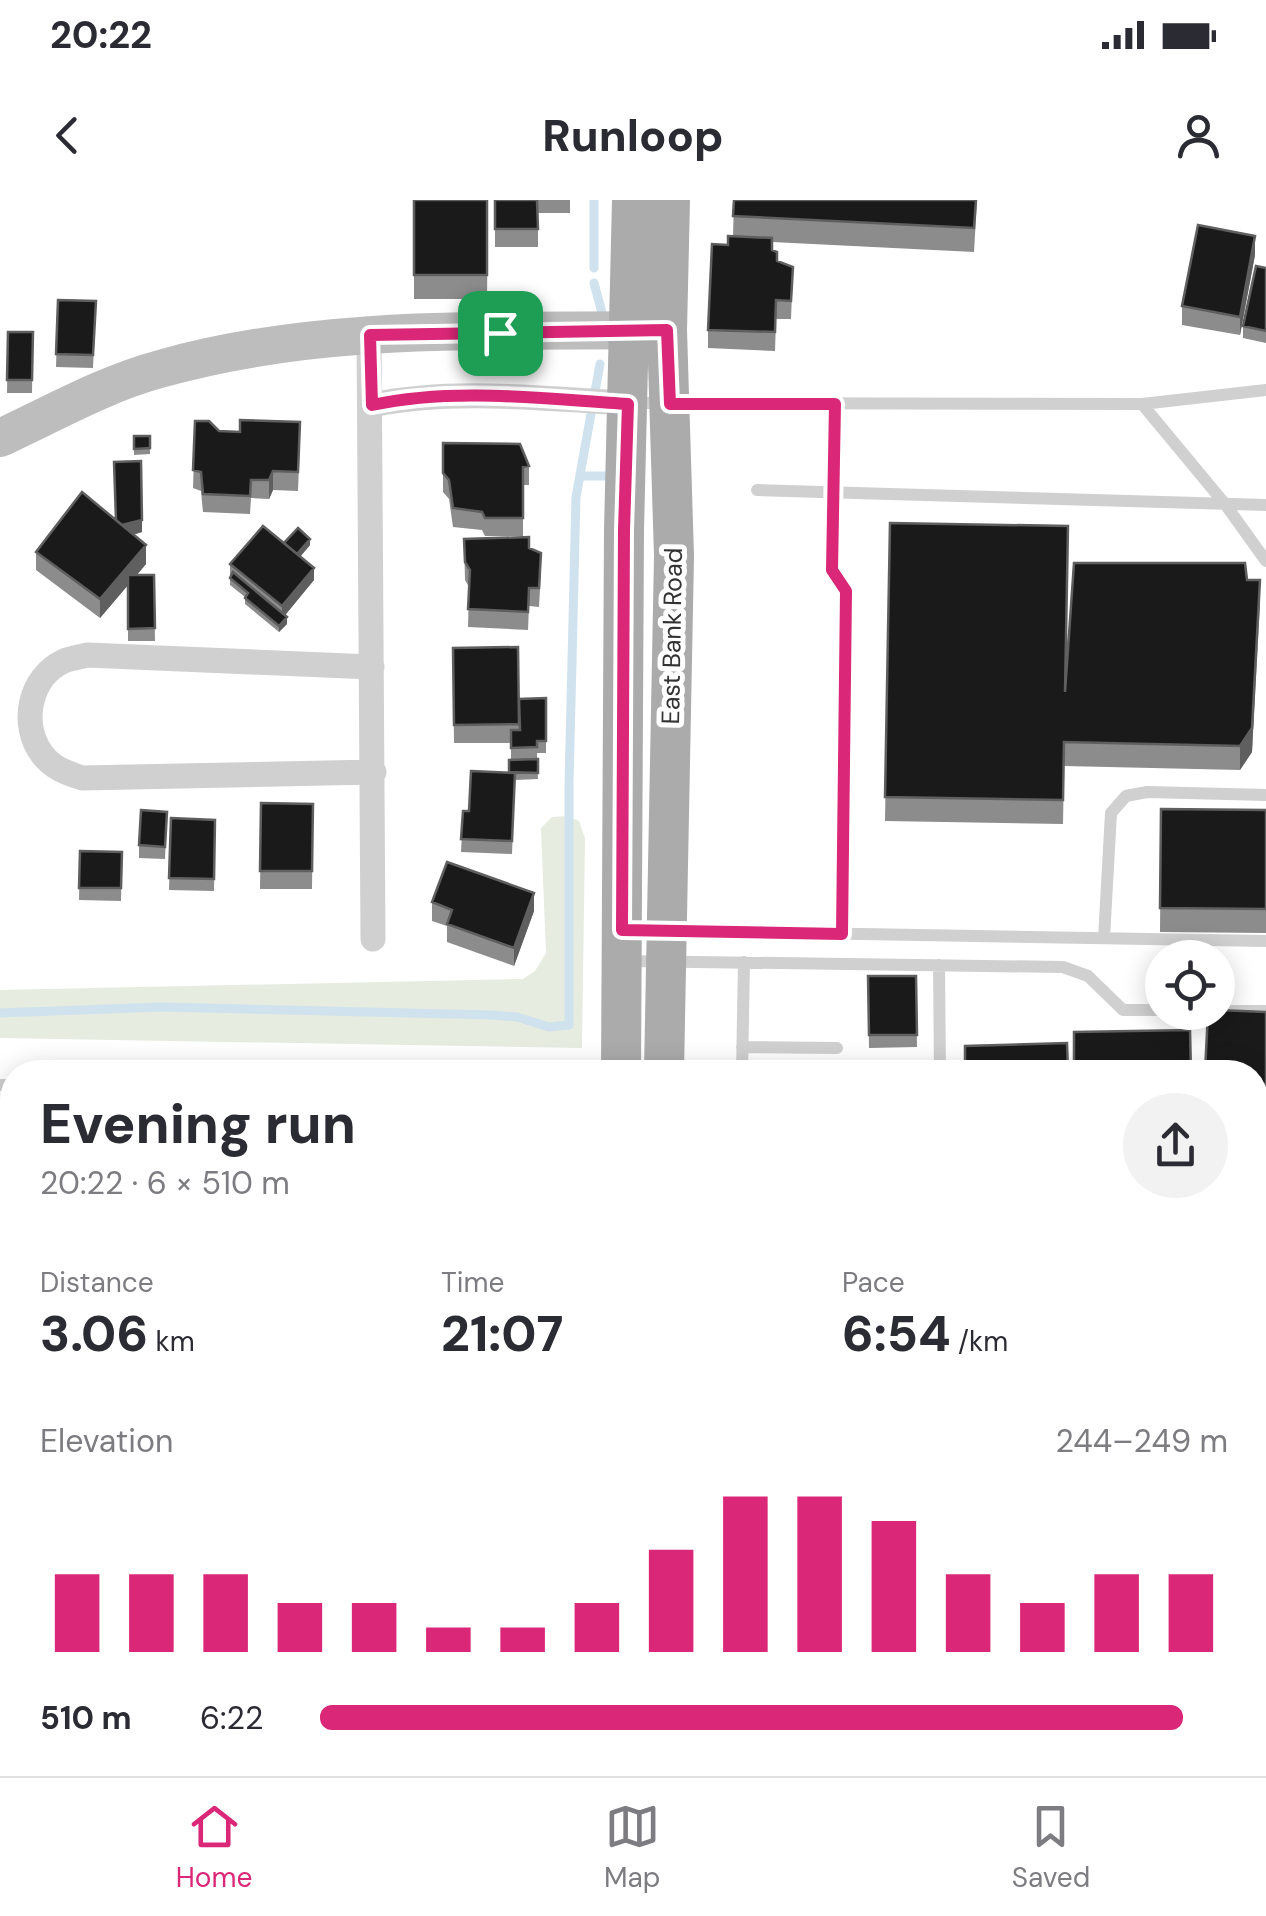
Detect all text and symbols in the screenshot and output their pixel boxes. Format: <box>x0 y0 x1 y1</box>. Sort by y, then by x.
text: 20:22 <box>50 10 152 60</box>
text: Runloop <box>542 106 724 165</box>
icon: back <box>40 108 95 163</box>
icon: person <box>1171 108 1226 163</box>
pin <box>458 291 543 376</box>
icon: arrive <box>473 306 528 361</box>
street label: East Bank Road <box>654 547 690 725</box>
map controls <box>1145 940 1235 1030</box>
button: locate <box>1145 940 1235 1030</box>
text: Evening run <box>40 1088 356 1160</box>
button: share <box>1123 1093 1228 1198</box>
text: 20:22 · 6 × 510 m <box>40 1162 290 1204</box>
text: Distance <box>40 1264 154 1301</box>
text: Time <box>441 1264 504 1301</box>
text: Pace <box>842 1264 905 1301</box>
text: 3.06 <box>40 1301 148 1367</box>
text: 21:07 <box>441 1301 563 1367</box>
text: 6:54 <box>842 1301 951 1367</box>
text: km <box>148 1323 195 1360</box>
text: /km <box>951 1323 1008 1360</box>
text: Elevation <box>40 1420 173 1462</box>
text: 244–249 m <box>1055 1420 1228 1462</box>
text: 510 m <box>40 1697 132 1739</box>
text: 6:22 <box>200 1697 263 1739</box>
tab: Home <box>176 1799 252 1896</box>
tab: Map <box>604 1799 660 1896</box>
tab: Saved <box>1012 1799 1090 1896</box>

